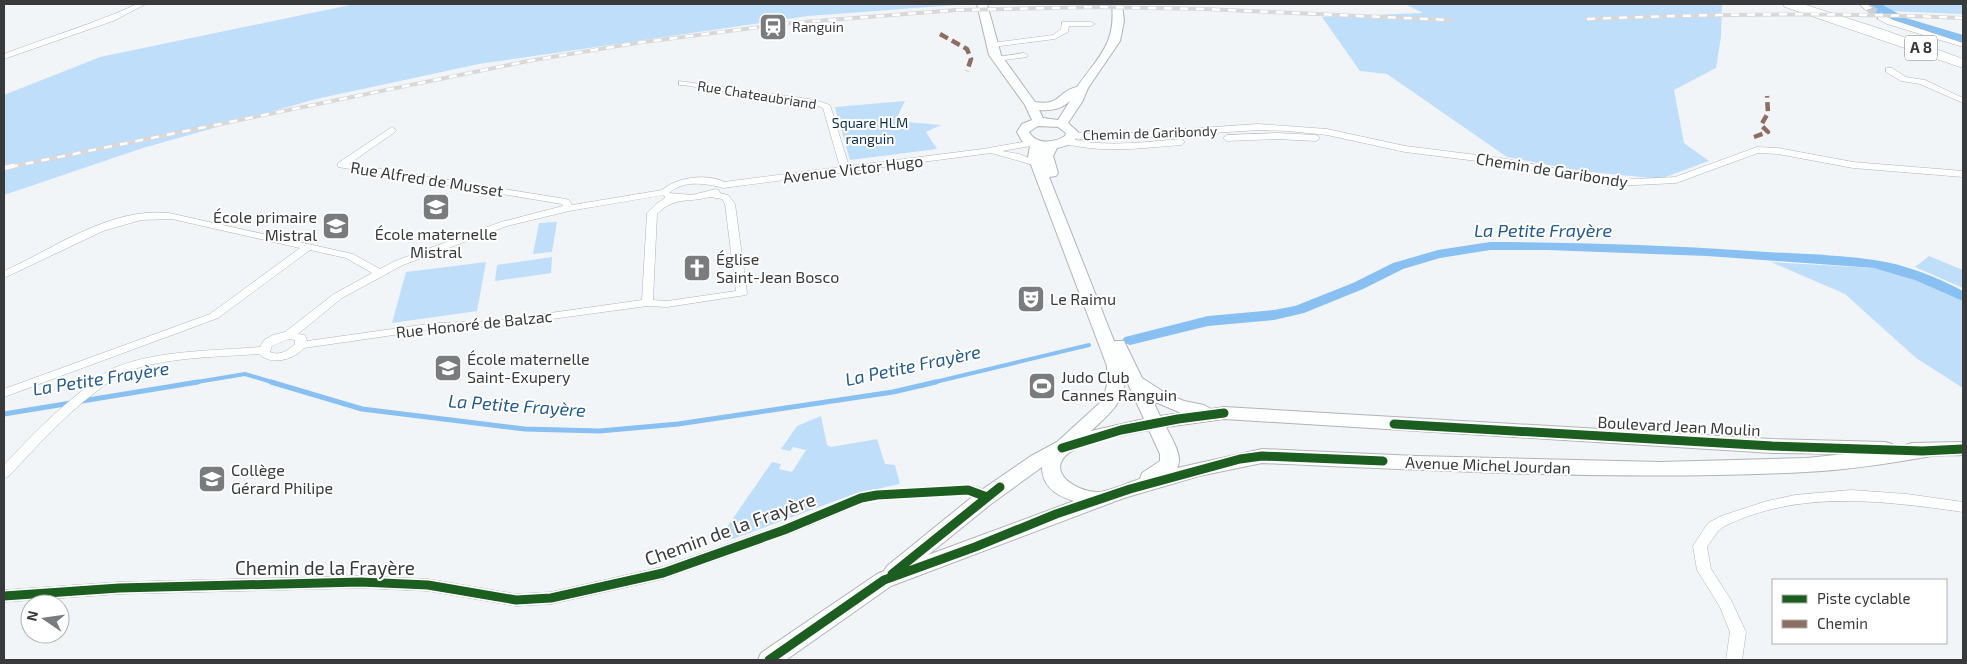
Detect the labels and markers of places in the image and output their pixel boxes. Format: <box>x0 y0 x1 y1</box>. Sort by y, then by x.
station icon: Ranguin <box>758 12 788 42</box>
place label: Ranguin <box>792 18 844 35</box>
school or university icon: École maternelle Mistral <box>421 192 451 222</box>
place label: École primaire Mistral <box>213 207 317 244</box>
school or university icon: École primaire Mistral <box>321 211 351 241</box>
place label: École maternelle Mistral <box>375 224 497 261</box>
place label: Église Saint-Jean Bosco <box>716 249 839 286</box>
church icon: Église Saint-Jean Bosco <box>682 253 712 283</box>
theatre icon: Le Raimu <box>1016 284 1046 314</box>
place label: Le Raimu <box>1050 289 1116 308</box>
place label: École maternelle Saint-Exupery <box>467 349 590 386</box>
school or university icon: École maternelle Saint-Exupery <box>433 353 463 383</box>
place label: Judo Club Cannes Ranguin <box>1061 367 1177 404</box>
sports icon: Judo Club Cannes Ranguin <box>1027 371 1057 401</box>
place label: Collège Gérard Philipe <box>231 460 333 497</box>
school or university icon: Collège Gérard Philipe <box>197 464 227 494</box>

